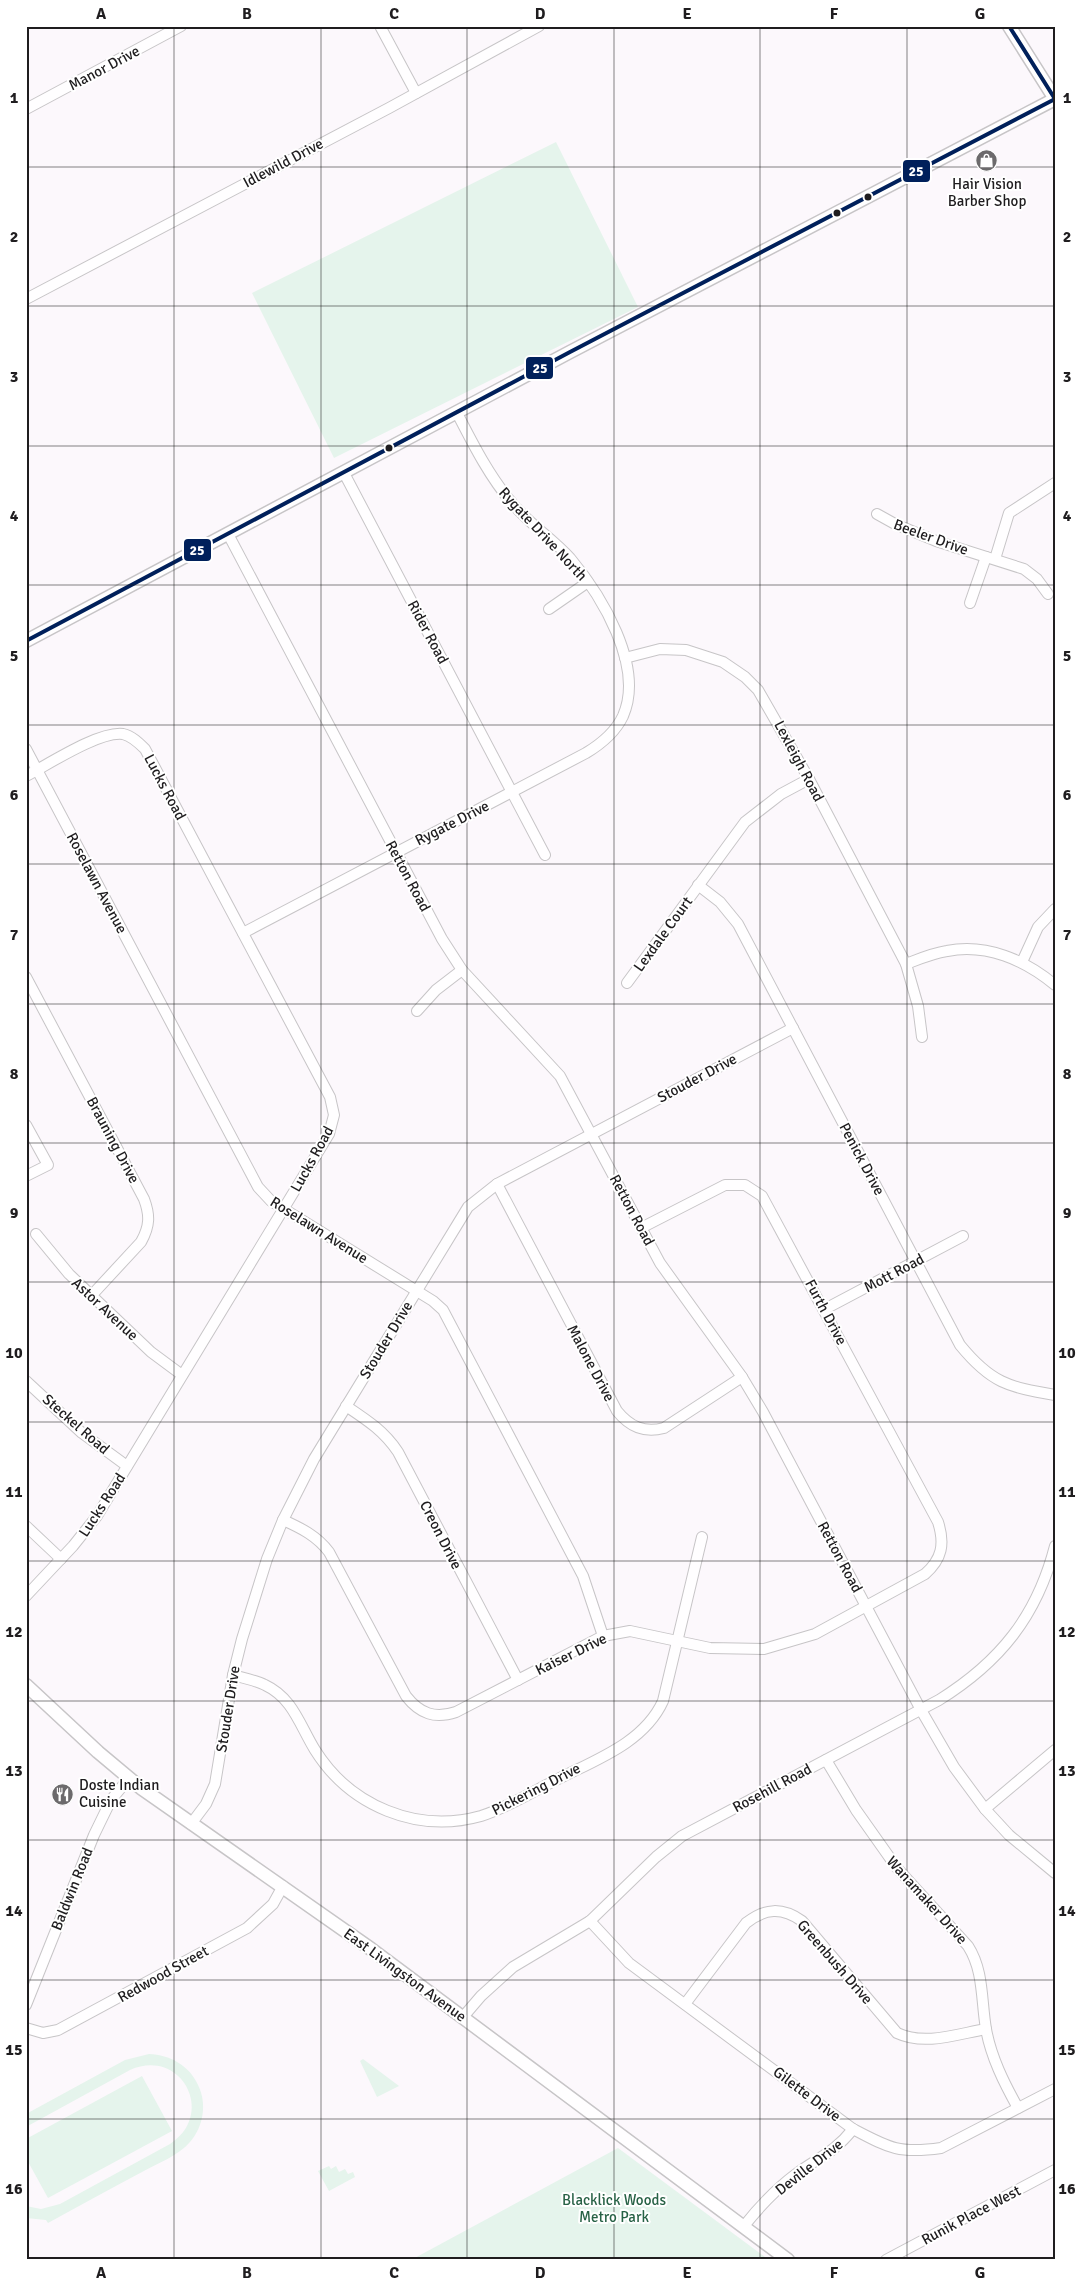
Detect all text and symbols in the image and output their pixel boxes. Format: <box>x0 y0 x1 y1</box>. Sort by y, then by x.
text: A <box>96 4 107 24</box>
text: B <box>242 4 252 24</box>
text: C <box>389 4 399 24</box>
text: D <box>535 4 546 24</box>
text: E <box>682 4 692 24</box>
text: F <box>830 4 839 24</box>
text: G <box>975 4 985 24</box>
street label: Manor Drive <box>65 42 143 94</box>
text: 1 <box>10 88 19 108</box>
text: 1 <box>1063 88 1072 108</box>
street label: Idlewild Drive <box>240 134 326 192</box>
shop icon: Hair Vision Barber Shop <box>975 149 999 173</box>
line badge: 25 <box>902 159 931 183</box>
text: 25 <box>908 163 924 180</box>
place label: Hair Vision Barber Shop <box>948 175 1026 210</box>
unlabelled marker <box>863 192 873 202</box>
unlabelled marker <box>832 208 842 218</box>
text: 2 <box>10 227 18 247</box>
text: 2 <box>1063 227 1071 247</box>
line badge: 25 <box>525 356 554 380</box>
text: 25 <box>532 360 548 377</box>
text: 3 <box>10 367 18 387</box>
text: 3 <box>1063 367 1071 387</box>
unlabelled marker <box>384 443 394 453</box>
street label: Rygate Drive North <box>495 484 591 584</box>
text: 4 <box>10 506 19 526</box>
text: 4 <box>1063 506 1072 526</box>
street label: Beeler Drive <box>891 515 971 559</box>
line badge: 25 <box>183 538 212 562</box>
text: 25 <box>189 542 205 559</box>
street label: Rider Road <box>404 597 452 667</box>
text: 5 <box>10 646 18 666</box>
text: 5 <box>1063 646 1071 666</box>
street label: Lexleigh Road <box>770 717 828 805</box>
street label: Lucks Road <box>140 751 190 823</box>
text: 6 <box>10 785 19 805</box>
text: 6 <box>1063 785 1072 805</box>
street label: Rygate Drive <box>412 797 492 849</box>
street label: Roselawn Avenue <box>63 829 131 937</box>
street label: Retton Road <box>382 837 434 915</box>
street label: Lexdale Court <box>630 893 696 975</box>
text: 7 <box>10 925 19 945</box>
text: 7 <box>1063 925 1072 945</box>
street label: Stouder Drive <box>654 1050 740 1106</box>
text: 8 <box>10 1064 19 1084</box>
text: 8 <box>1063 1064 1072 1084</box>
street label: Brauning Drive <box>83 1094 143 1186</box>
street label: Penick Drive <box>835 1120 889 1198</box>
street label: Lucks Road <box>287 1123 337 1195</box>
street label: Retton Road <box>606 1171 658 1249</box>
street label: Roselawn Avenue <box>267 1193 371 1267</box>
text: 9 <box>10 1203 19 1223</box>
text: 9 <box>1063 1203 1072 1223</box>
street label: Mott Road <box>861 1250 927 1296</box>
street label: Astor Avenue <box>68 1274 142 1344</box>
street label: Furth Drive <box>801 1276 851 1348</box>
street label: Stouder Drive <box>356 1298 416 1382</box>
street label: Malone Drive <box>563 1322 619 1404</box>
text: 10 <box>5 1343 23 1363</box>
text: 10 <box>1058 1343 1076 1363</box>
street label: Steckel Road <box>39 1390 113 1458</box>
street label: Lucks Road <box>75 1470 129 1540</box>
text: 11 <box>5 1482 23 1502</box>
text: 11 <box>1058 1482 1076 1502</box>
street label: Creon Drive <box>416 1498 466 1572</box>
street label: Retton Road <box>814 1518 866 1596</box>
text: 12 <box>5 1622 23 1642</box>
text: 12 <box>1058 1622 1076 1642</box>
street label: Kaiser Drive <box>532 1629 610 1679</box>
street label: Stouder Drive <box>212 1664 244 1754</box>
street label: Pickering Drive <box>489 1759 583 1819</box>
street label: Rosehill Road <box>729 1760 815 1816</box>
text: 13 <box>5 1761 23 1781</box>
text: 13 <box>1058 1761 1076 1781</box>
place label: Doste Indian Cuisine <box>79 1776 159 1811</box>
restaurant icon: Doste Indian Cuisine <box>51 1782 75 1806</box>
street label: Baldwin Road <box>47 1845 97 1933</box>
street label: Wanamaker Drive <box>883 1852 971 1948</box>
text: 14 <box>5 1901 23 1921</box>
text: 14 <box>1058 1901 1076 1921</box>
street label: Greenbush Drive <box>794 1916 876 2008</box>
street label: East Livingston Avenue <box>340 1924 470 2026</box>
street label: Redwood Street <box>115 1942 211 2006</box>
text: 15 <box>5 2040 23 2060</box>
text: 15 <box>1058 2040 1076 2060</box>
street label: Gilette Drive <box>770 2063 844 2125</box>
street label: Deville Drive <box>772 2135 846 2199</box>
text: 16 <box>5 2179 23 2199</box>
text: 16 <box>1058 2179 1076 2199</box>
street label: Runik Place West <box>918 2181 1024 2249</box>
park label: Blacklick Woods Metro Park <box>562 2191 666 2226</box>
text: A <box>96 2263 107 2283</box>
text: B <box>242 2263 252 2283</box>
text: C <box>389 2263 399 2283</box>
text: D <box>535 2263 546 2283</box>
text: E <box>682 2263 692 2283</box>
text: F <box>830 2263 839 2283</box>
text: G <box>975 2263 985 2283</box>

